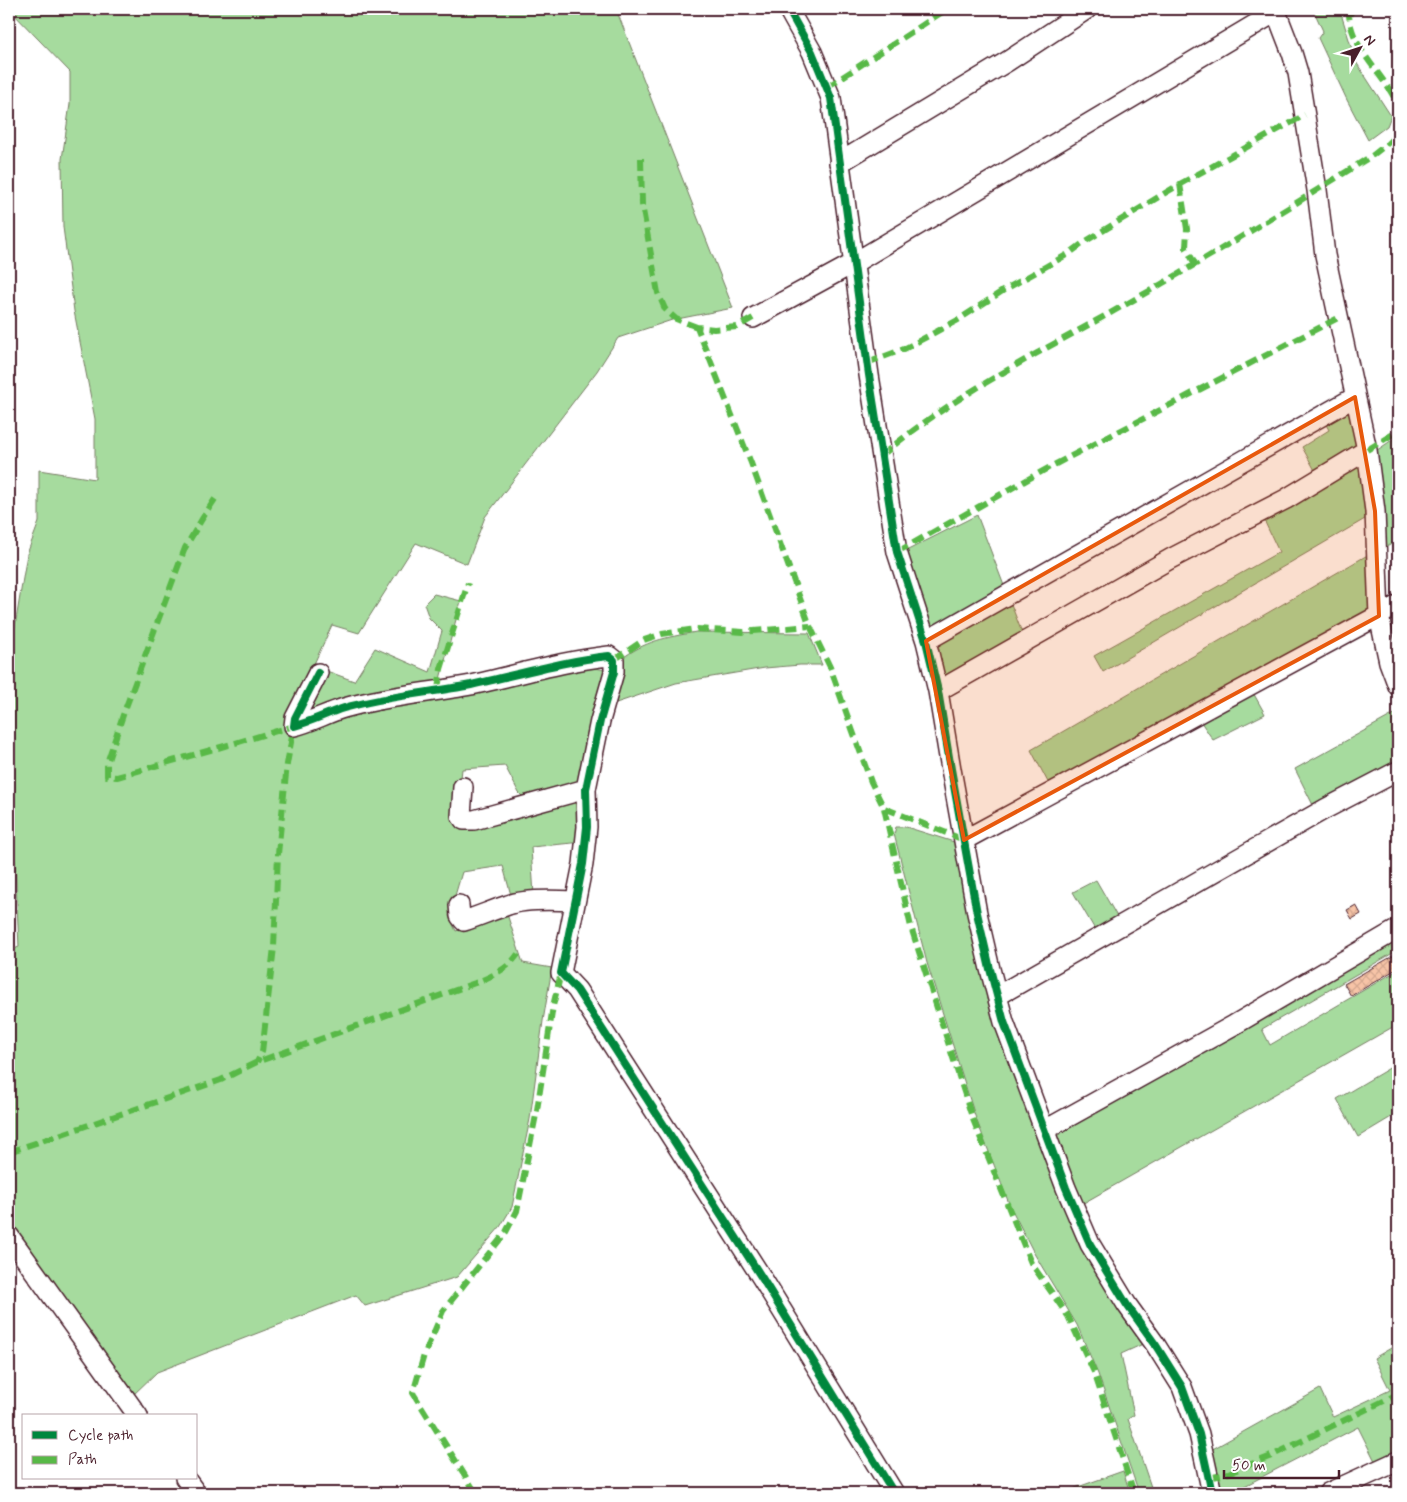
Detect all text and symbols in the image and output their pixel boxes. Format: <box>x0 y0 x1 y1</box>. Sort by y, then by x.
north arrow <box>1334 22 1384 72</box>
text: N <box>1359 31 1379 50</box>
legend <box>22 1414 198 1480</box>
text: Cycle path <box>68 1426 133 1446</box>
scale bar <box>1224 1447 1340 1479</box>
text: Path <box>68 1450 97 1470</box>
text: 50 m <box>1232 1456 1266 1476</box>

